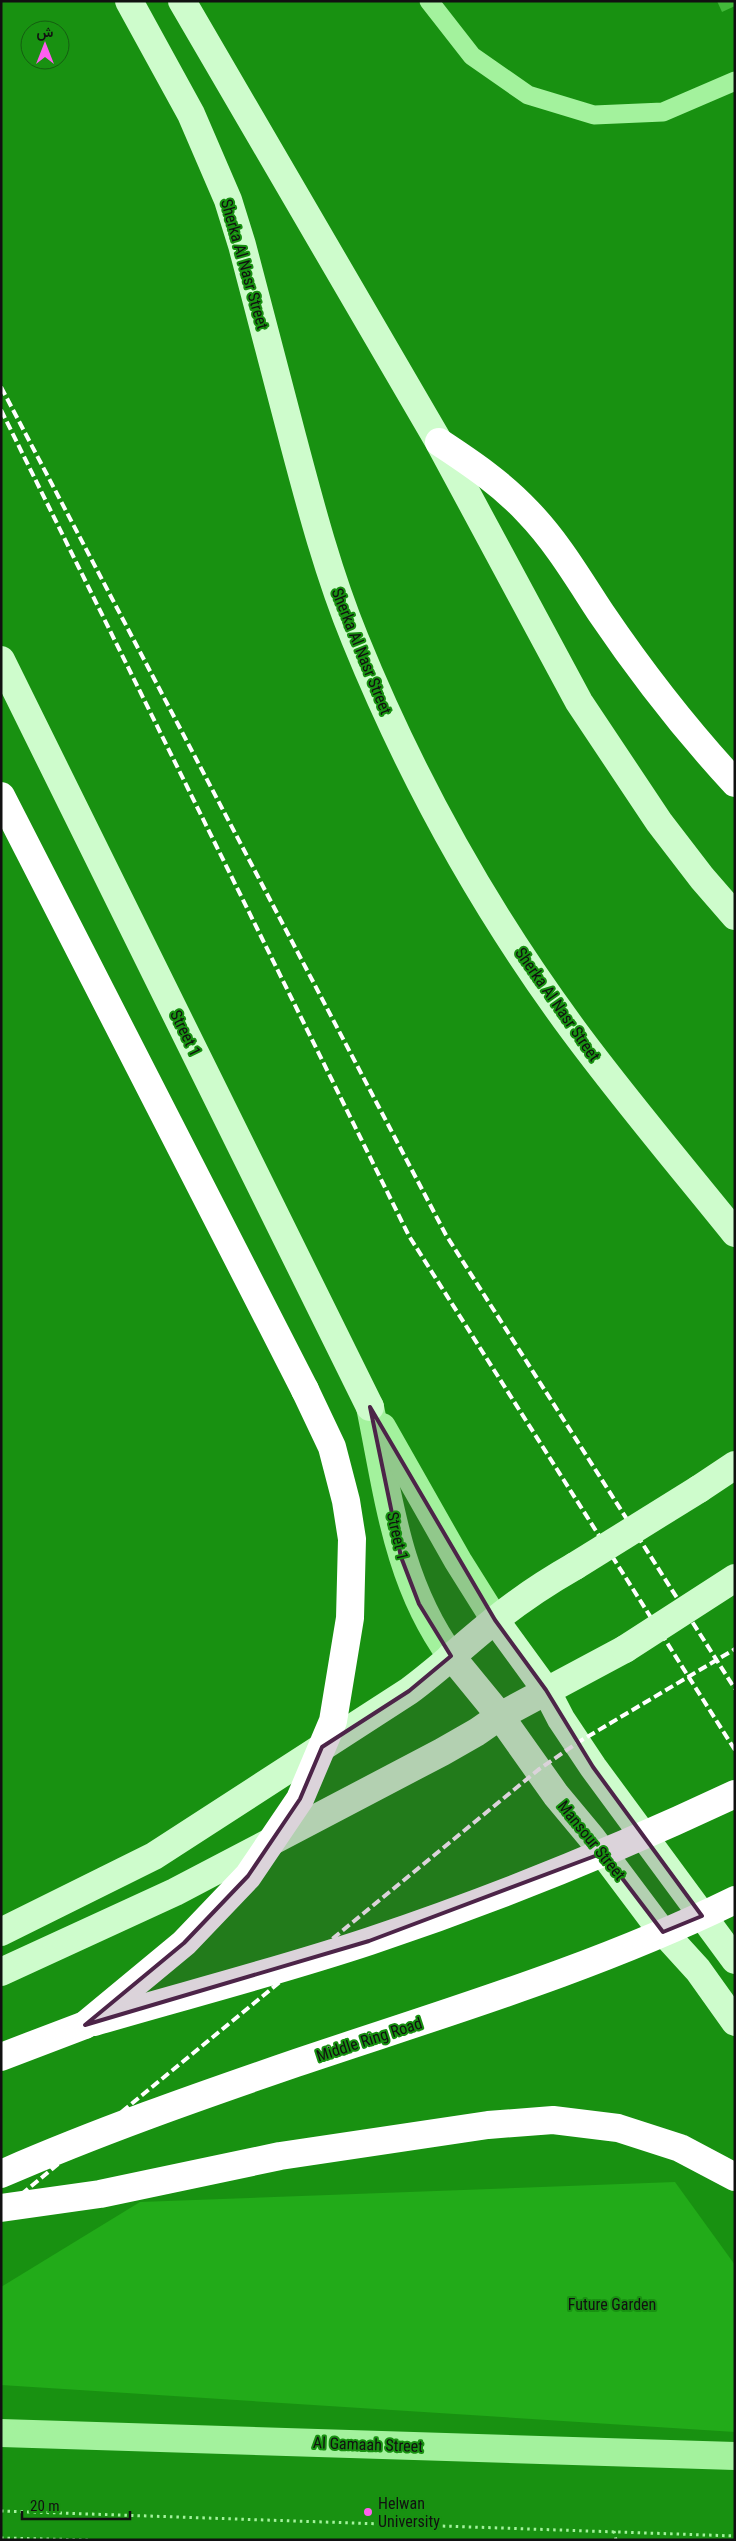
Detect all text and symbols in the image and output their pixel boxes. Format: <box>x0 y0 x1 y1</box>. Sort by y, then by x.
north arrow <box>20 20 70 70</box>
text: ش <box>37 24 54 41</box>
street label: Sherka Al Nasr Street <box>217 197 272 332</box>
street label: Sherka Al Nasr Street <box>328 585 396 717</box>
street label: Sherka Al Nasr Street <box>511 944 604 1065</box>
street label: Street 1 <box>166 1007 205 1059</box>
street label: Street 1 <box>383 1510 412 1562</box>
street label: Mansour Street <box>554 1797 630 1884</box>
street label: Middle Ring Road <box>314 2013 424 2066</box>
park label: Future Garden <box>568 2295 656 2314</box>
street label: Al Gamaah Street <box>313 2433 424 2456</box>
scale bar <box>22 2488 130 2520</box>
place label: Helwan University <box>378 2494 440 2531</box>
text: 20 m <box>30 2497 60 2515</box>
marker: Helwan University <box>362 2506 374 2518</box>

